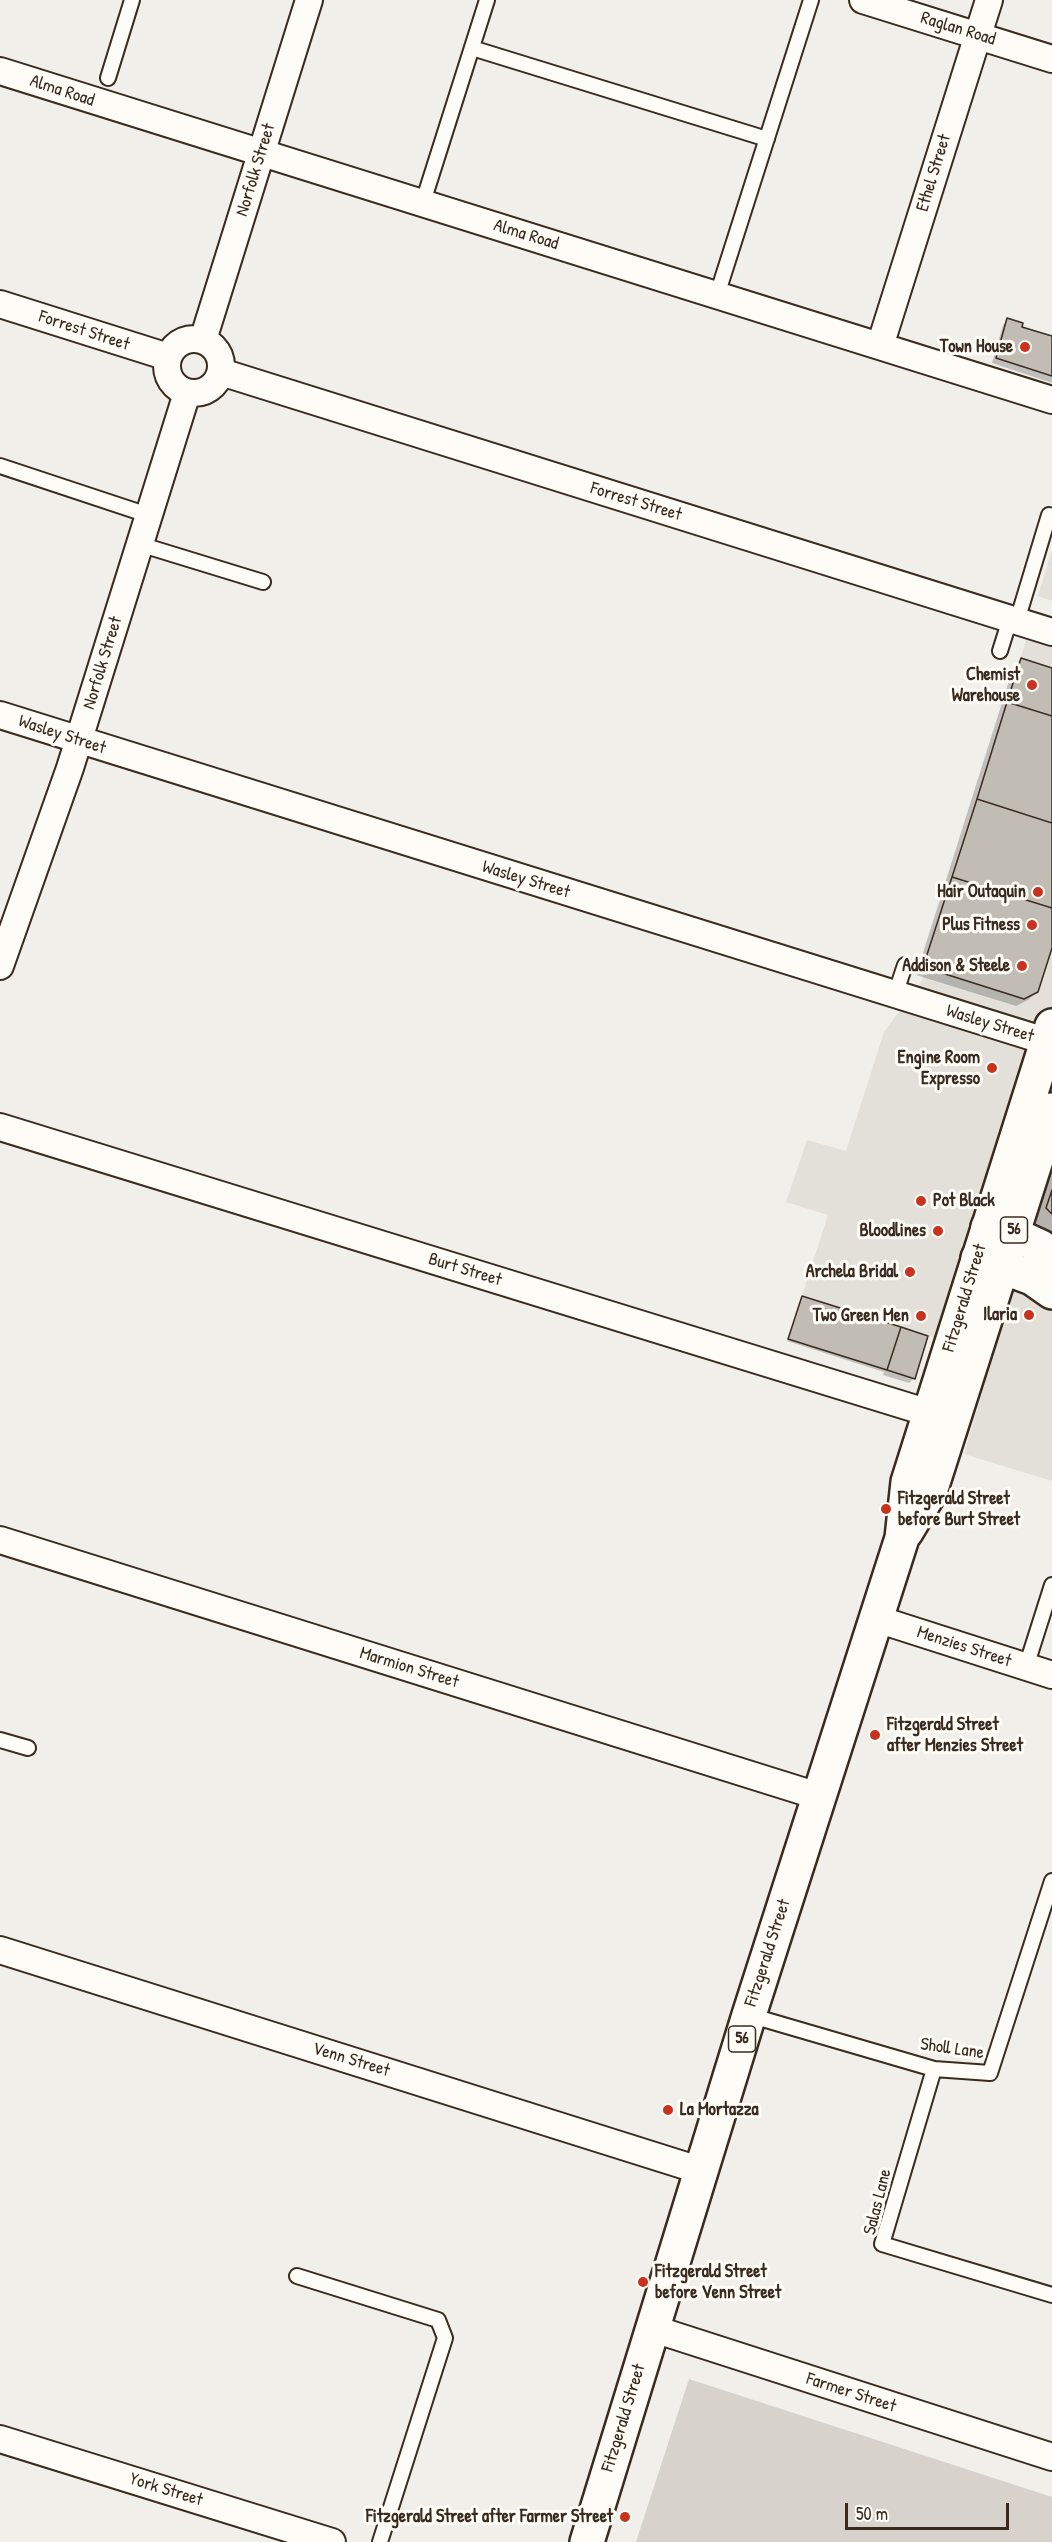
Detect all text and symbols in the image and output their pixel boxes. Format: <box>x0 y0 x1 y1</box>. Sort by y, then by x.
street label: Raglan Road <box>918 7 998 51</box>
street label: Alma Road <box>27 70 97 112</box>
street label: Norfolk Street <box>232 121 280 219</box>
street label: Ethel Street <box>912 132 956 214</box>
street label: Alma Road <box>491 215 561 255</box>
street label: Forrest Street <box>36 306 132 356</box>
place label: Town House <box>940 336 1013 358</box>
marker: Town House <box>1018 340 1032 354</box>
street label: Forrest Street <box>588 478 684 526</box>
street label: Norfolk Street <box>79 614 127 712</box>
place label: Chemist Warehouse <box>952 664 1020 706</box>
marker: Chemist Warehouse <box>1025 678 1039 692</box>
street label: Wasley Street <box>16 711 108 759</box>
street label: Wasley Street <box>479 856 573 904</box>
place label: Hair Outaquin <box>937 881 1026 903</box>
marker: Hair Outaquin <box>1031 885 1045 899</box>
place label: Plus Fitness <box>942 914 1020 936</box>
marker: Plus Fitness <box>1025 918 1039 932</box>
place label: Addison & Steele <box>902 955 1010 977</box>
marker: Addison & Steele <box>1015 959 1029 973</box>
street label: Wasley Street <box>943 1000 1037 1048</box>
place label: Engine Room Expresso <box>898 1047 980 1090</box>
marker: Engine Room Expresso <box>985 1061 999 1075</box>
place label: Pot Black <box>933 1190 995 1212</box>
marker: Pot Black <box>914 1194 928 1208</box>
road number: 56 <box>1000 1217 1028 1243</box>
place label: Bloodlines <box>860 1220 926 1242</box>
marker: Bloodlines <box>931 1224 945 1238</box>
street label: Fitzgerald Street <box>938 1241 992 1355</box>
street label: Burt Street <box>426 1249 504 1291</box>
place label: Archela Bridal <box>806 1261 898 1283</box>
marker: Archela Bridal <box>903 1265 917 1279</box>
place label: Ilaria <box>983 1304 1017 1326</box>
place label: Two Green Men <box>813 1305 909 1327</box>
marker: Ilaria <box>1022 1308 1036 1322</box>
marker: Two Green Men <box>914 1309 928 1323</box>
place label: Fitzgerald Street before Burt Street <box>898 1488 1020 1530</box>
marker: Fitzgerald Street before Burt Street <box>879 1502 893 1516</box>
street label: Menzies Street <box>914 1622 1014 1672</box>
street label: Marmion Street <box>357 1643 461 1693</box>
place label: Fitzgerald Street after Menzies Street <box>887 1714 1023 1756</box>
marker: Fitzgerald Street after Menzies Street <box>868 1728 882 1742</box>
street label: Fitzgerald Street <box>740 1897 796 2009</box>
road number: 56 <box>728 2026 756 2052</box>
street label: Sholl Lane <box>919 2034 985 2064</box>
street label: Venn Street <box>310 2038 392 2082</box>
place label: La Mortazza <box>680 2099 758 2121</box>
marker: La Mortazza <box>661 2103 675 2117</box>
street label: Salas Lane <box>859 2167 897 2237</box>
place label: Fitzgerald Street before Venn Street <box>655 2261 781 2304</box>
marker: Fitzgerald Street before Venn Street <box>636 2275 650 2289</box>
street label: Fitzgerald Street <box>597 2361 651 2475</box>
street label: Farmer Street <box>803 2368 899 2418</box>
street label: York Street <box>127 2469 205 2511</box>
scale bar <box>848 2491 1012 2529</box>
text: 50 m <box>856 2501 888 2526</box>
place label: Fitzgerald Street after Farmer Street <box>366 2506 613 2528</box>
marker: Fitzgerald Street after Farmer Street <box>618 2510 632 2524</box>

